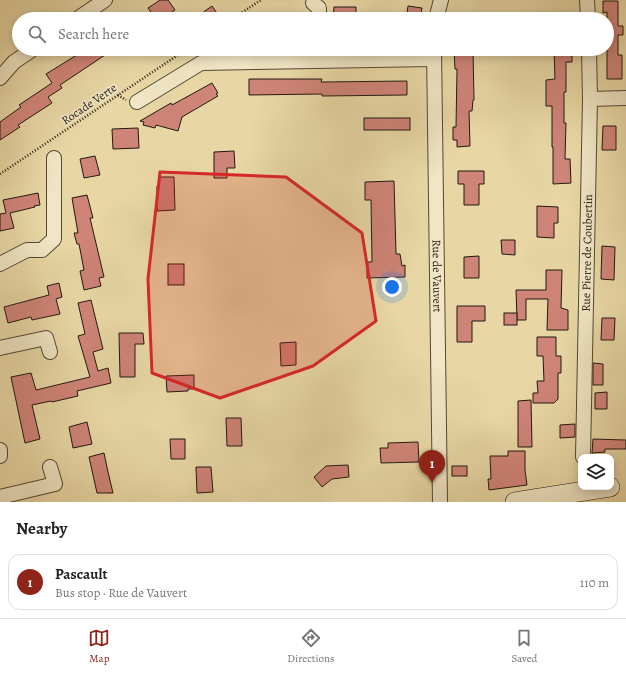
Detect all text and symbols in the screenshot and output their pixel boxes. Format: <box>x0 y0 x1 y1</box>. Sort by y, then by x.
search box <box>12 12 614 56</box>
icon: search <box>26 23 48 45</box>
text: Search here <box>58 24 129 44</box>
street label: Rocade Verte <box>58 80 120 128</box>
street label: Rue Pierre de Coubertin <box>578 194 596 312</box>
street label: Rue de Vauvert <box>429 239 445 313</box>
your location <box>382 277 402 297</box>
pin: 1 <box>419 450 445 483</box>
map controls <box>578 454 614 490</box>
button: layers <box>578 454 614 490</box>
text: Nearby <box>16 517 67 540</box>
text: Pascault <box>55 564 107 584</box>
text: 1 <box>28 574 32 591</box>
text: 110 m <box>580 574 609 591</box>
text: Bus stop · Rue de Vauvert <box>55 584 187 601</box>
tab: Map <box>88 627 110 666</box>
tab: Directions <box>287 627 335 666</box>
tab: Saved <box>511 627 538 666</box>

